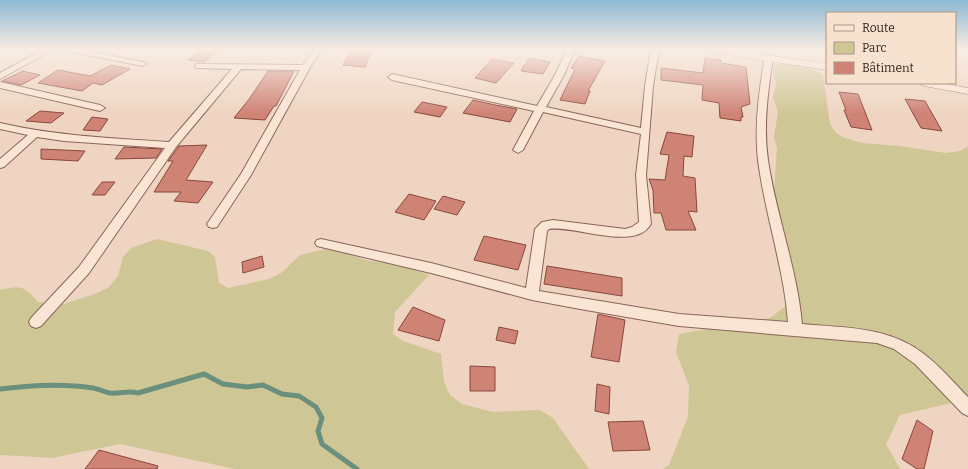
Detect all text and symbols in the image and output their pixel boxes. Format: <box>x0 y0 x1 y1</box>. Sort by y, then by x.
legend <box>826 12 956 84</box>
text: Route <box>862 21 895 35</box>
text: Parc <box>862 41 887 55</box>
text: Bâtiment <box>862 61 915 75</box>

